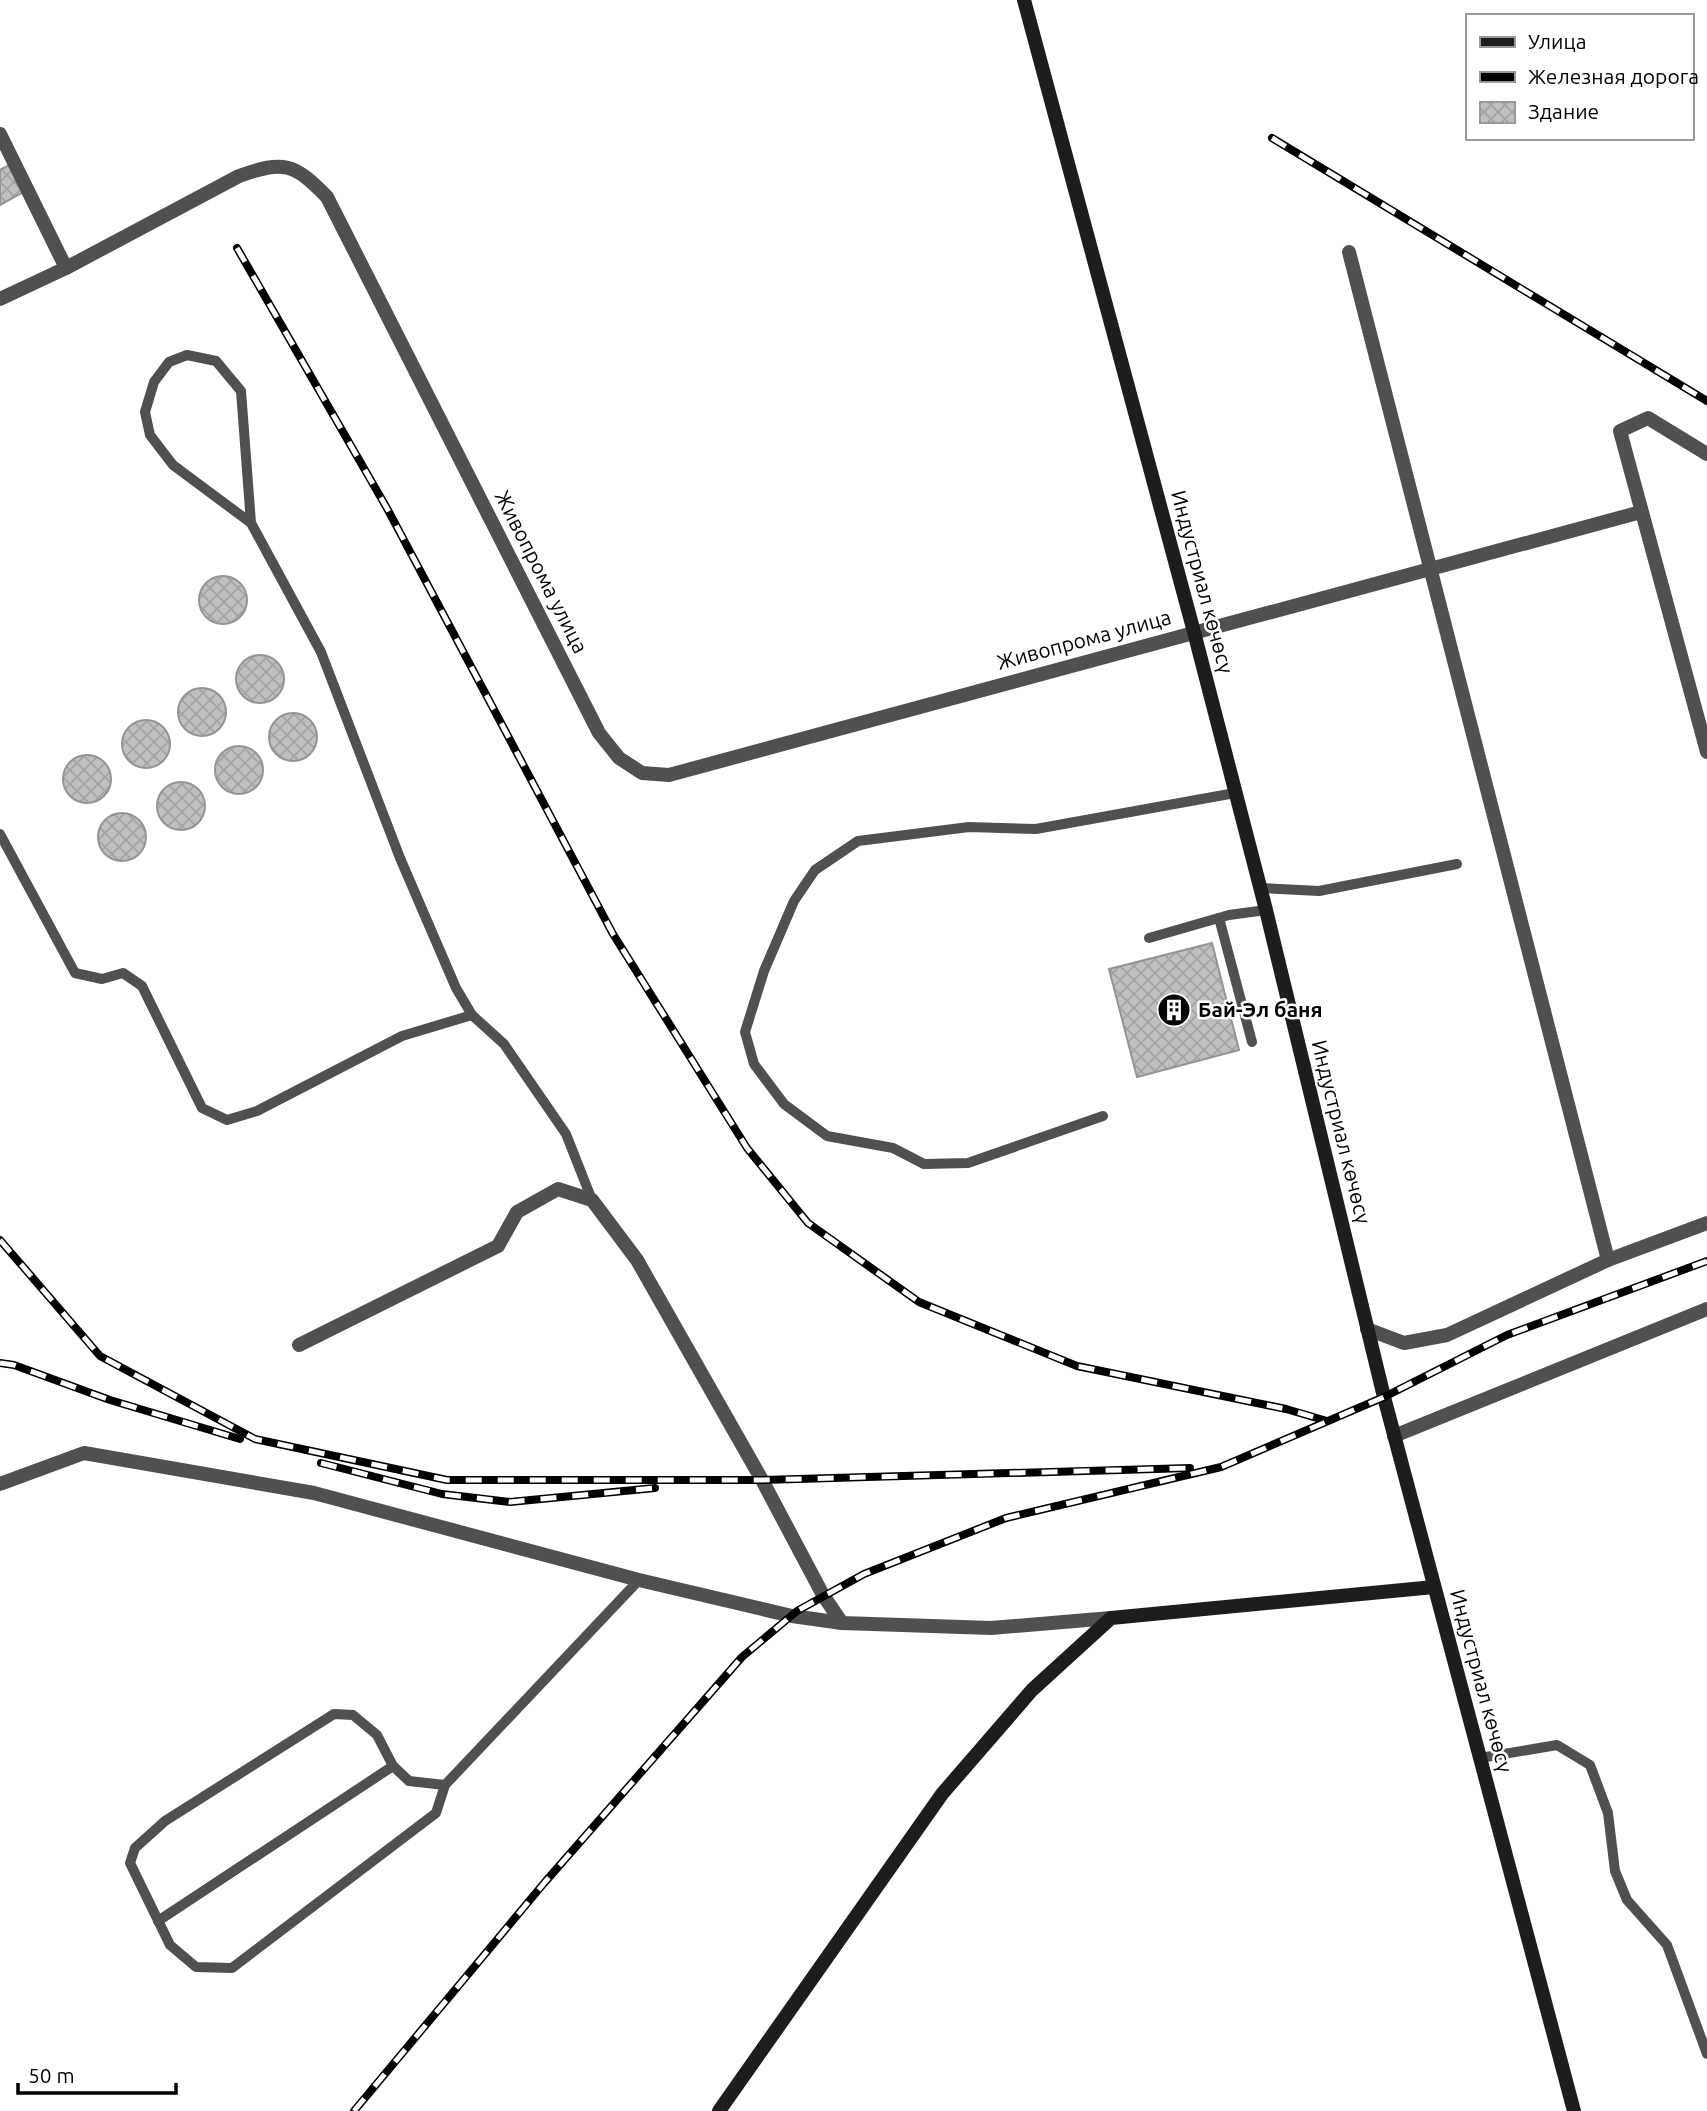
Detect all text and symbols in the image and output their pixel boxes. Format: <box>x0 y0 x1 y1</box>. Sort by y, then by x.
legend <box>1466 14 1693 140</box>
text: Улица <box>1528 29 1586 53</box>
text: Железная дорога <box>1528 64 1699 88</box>
text: Здание <box>1528 99 1599 123</box>
street label: Живопрома улица <box>490 486 593 657</box>
street label: Индустриал көчөсү <box>1167 488 1239 676</box>
street label: Живопрома улица <box>994 604 1173 674</box>
building icon: Бай-Эл баня <box>1155 991 1193 1029</box>
place label: Бай-Эл баня <box>1198 997 1323 1021</box>
street label: Индустриал көчөсү <box>1308 1037 1376 1226</box>
street label: Индустриал көчөсү <box>1446 1587 1518 1775</box>
scale bar <box>18 2052 175 2096</box>
text: 50 m <box>28 2063 75 2087</box>

